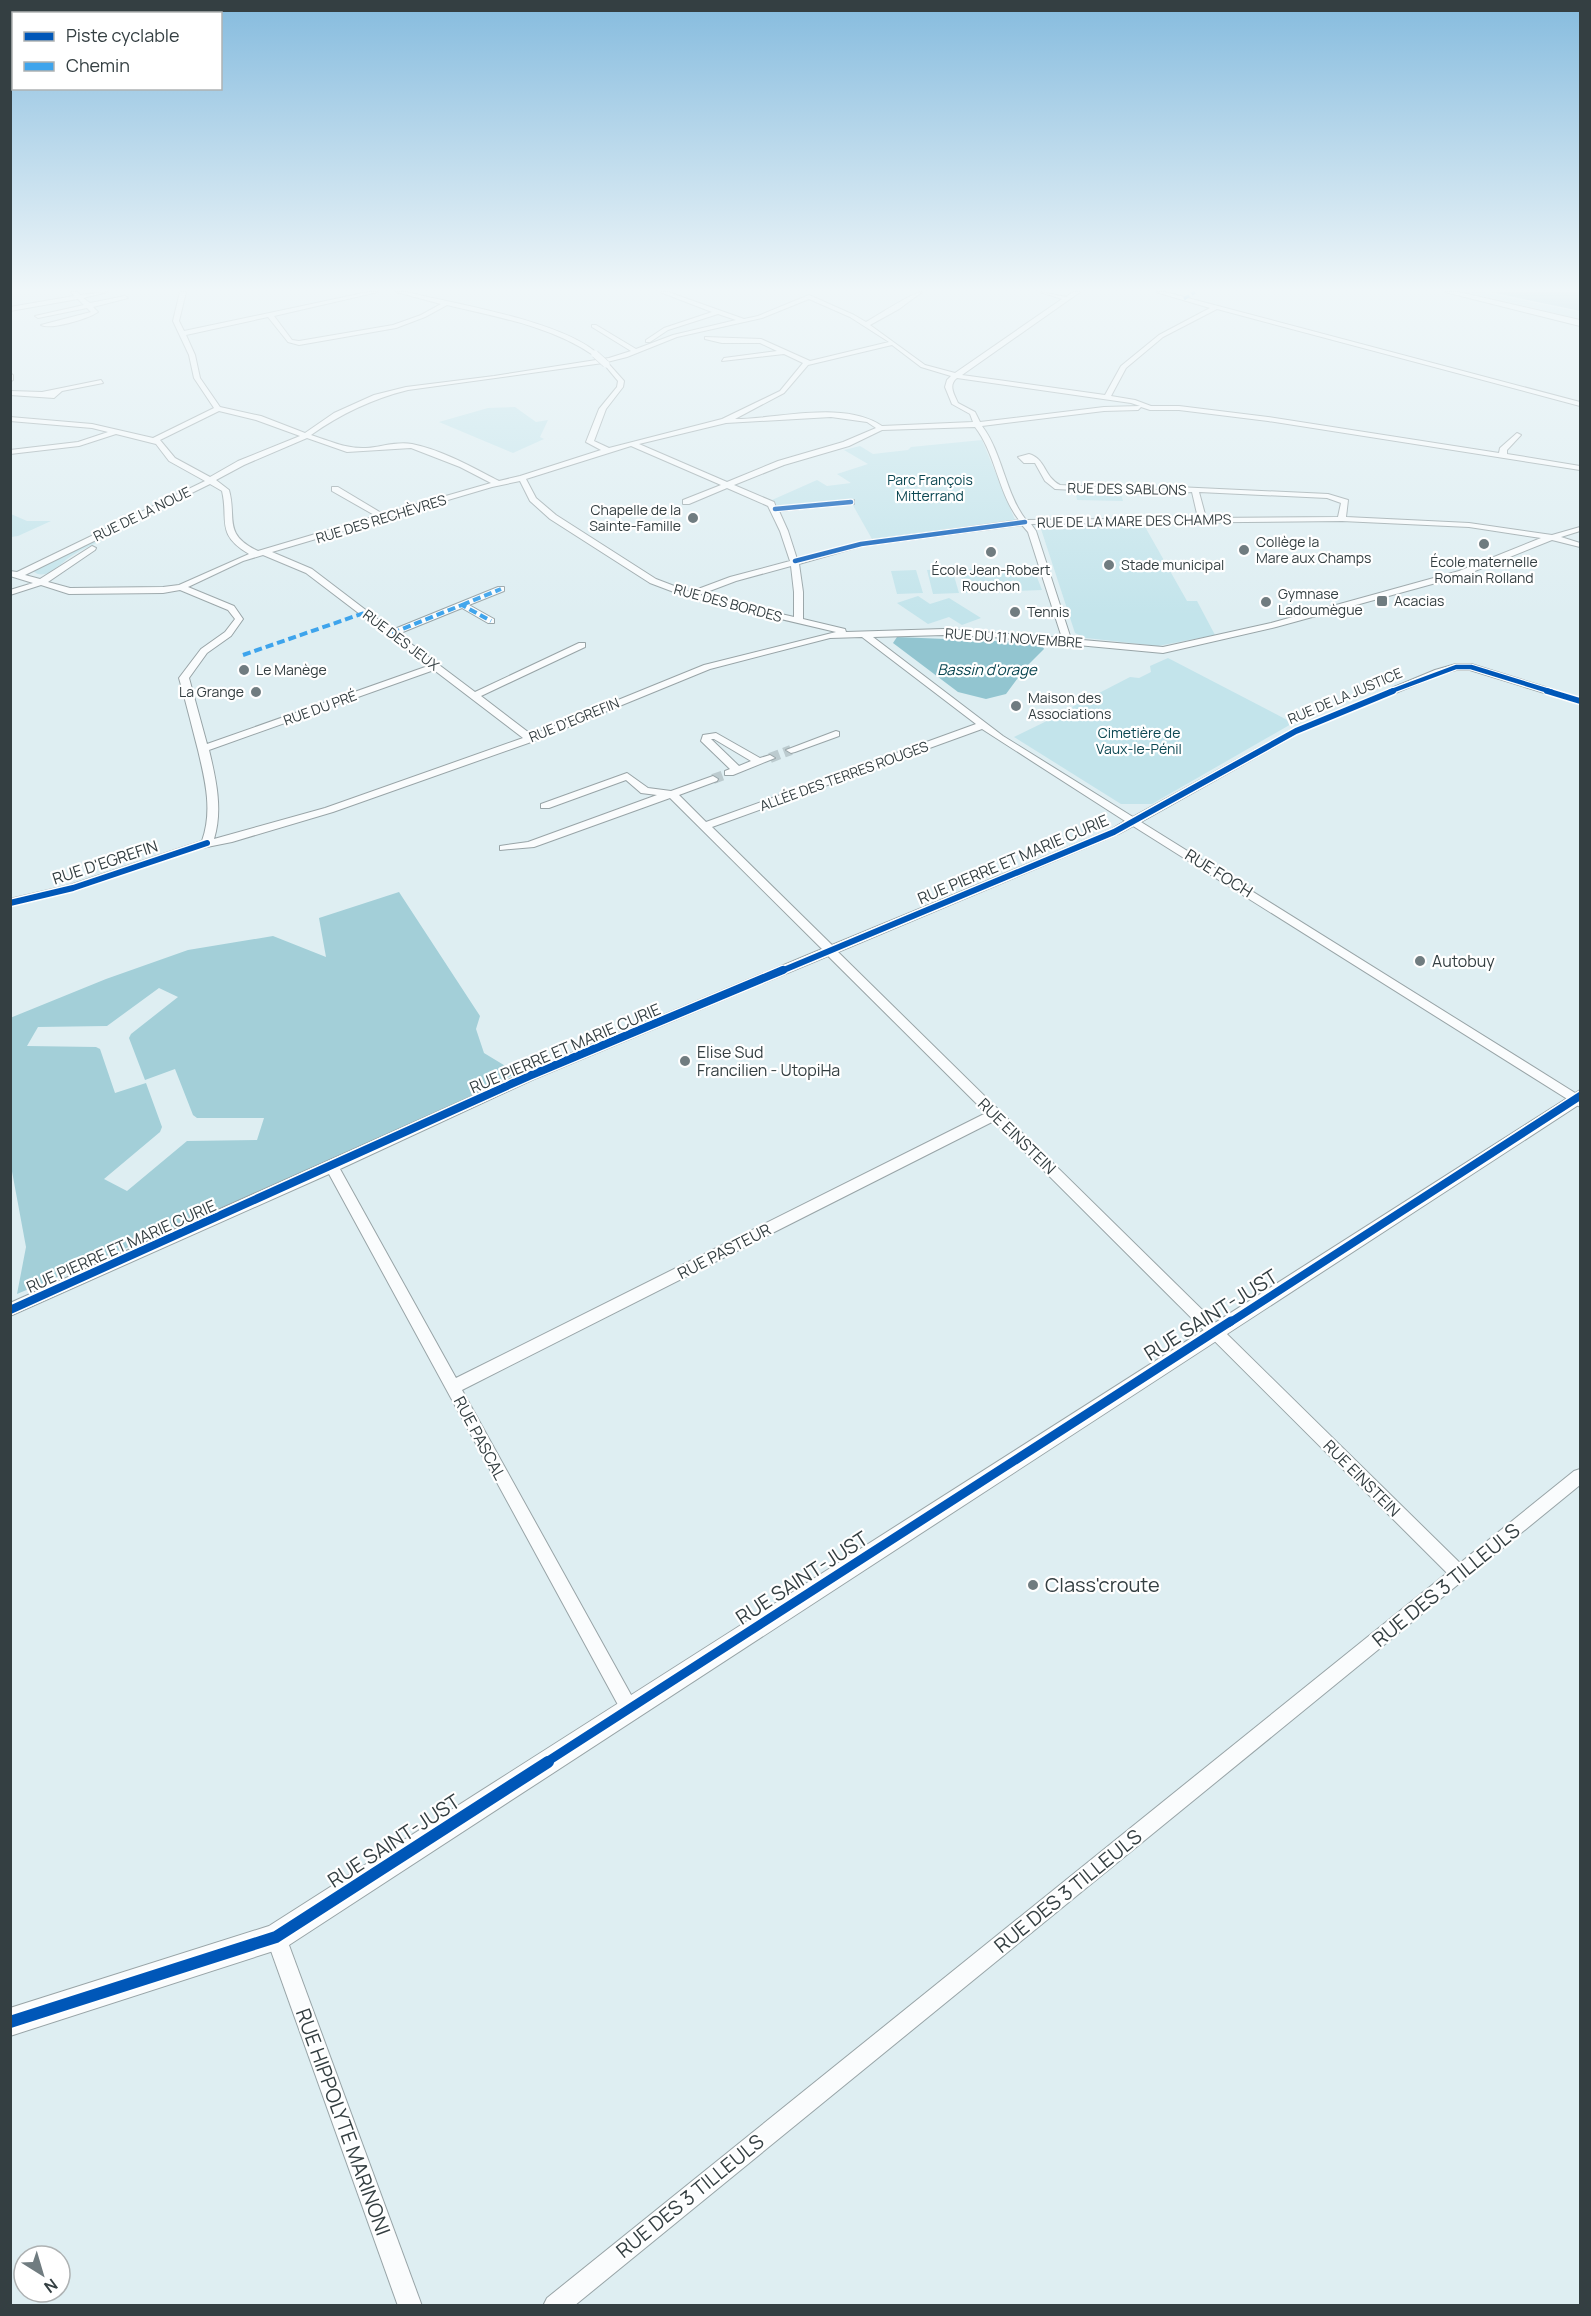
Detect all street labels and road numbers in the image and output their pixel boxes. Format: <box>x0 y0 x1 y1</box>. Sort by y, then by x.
street label: RUE DES SABLONS <box>1067 478 1187 499</box>
street label: RUE DE LA NOUE <box>90 482 194 545</box>
street label: RUE DES RECHÈVRES <box>313 490 449 547</box>
street label: RUE DE LA MARE DES CHAMPS <box>1037 509 1232 532</box>
street label: RUE DES BORDES <box>672 579 785 626</box>
street label: RUE DES JEUX <box>359 605 444 675</box>
street label: RUE DU 11 NOVEMBRE <box>945 623 1084 652</box>
street label: RUE DE LA JUSTICE <box>1285 663 1405 728</box>
street label: RUE DU PRÉ <box>281 685 359 730</box>
street label: RUE D'EGREFIN <box>526 693 622 746</box>
street label: ALLÉE DES TERRES ROUGES <box>757 736 931 815</box>
street label: RUE PIERRE ET MARIE CURIE <box>914 809 1112 909</box>
street label: RUE D'EGREFIN <box>49 835 161 889</box>
street label: RUE FOCH <box>1181 844 1257 902</box>
street label: RUE PIERRE ET MARIE CURIE <box>466 998 664 1098</box>
street label: RUE EINSTEIN <box>973 1093 1061 1179</box>
street label: RUE PIERRE ET MARIE CURIE <box>23 1194 219 1298</box>
street label: RUE PASTEUR <box>673 1218 775 1284</box>
street label: RUE SAINT-JUST <box>1139 1263 1283 1366</box>
street label: RUE PASCAL <box>449 1392 511 1484</box>
street label: RUE EINSTEIN <box>1319 1435 1405 1521</box>
street label: RUE DES 3 TILLEULS <box>1366 1517 1525 1653</box>
street label: RUE SAINT-JUST <box>730 1525 873 1630</box>
street label: RUE SAINT-JUST <box>322 1788 465 1893</box>
street label: RUE DES 3 TILLEULS <box>988 1823 1147 1959</box>
street label: RUE HIPPOLYTE MARINONI <box>290 2005 397 2239</box>
street label: RUE DES 3 TILLEULS <box>610 2128 769 2264</box>

